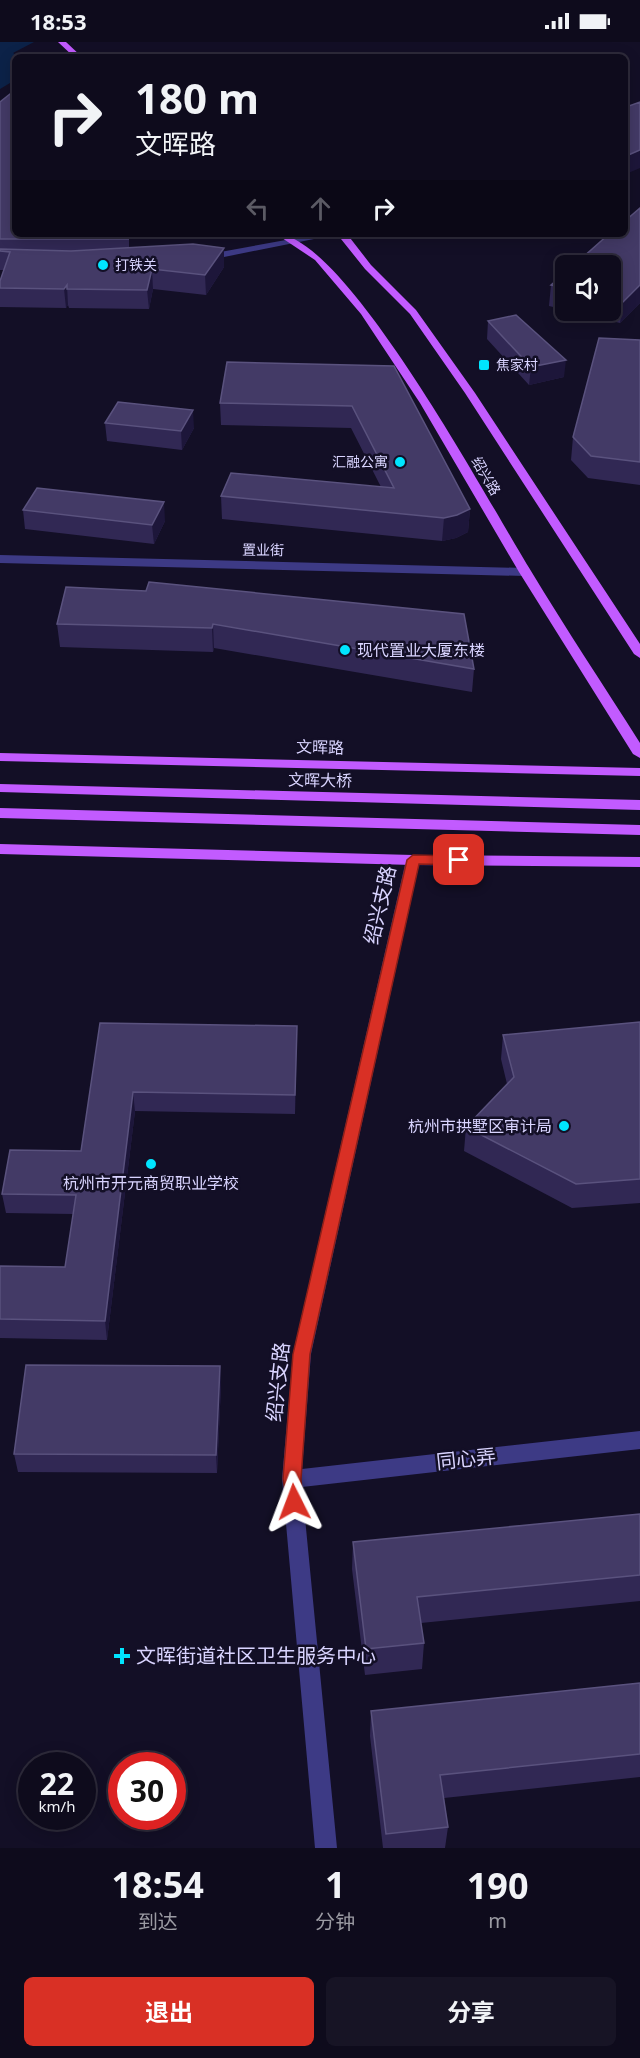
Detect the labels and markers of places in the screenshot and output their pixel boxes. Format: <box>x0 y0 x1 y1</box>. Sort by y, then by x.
place label: 打铁关 <box>115 255 157 274</box>
marker: 打铁关 <box>96 258 110 272</box>
place label: 焦家村 <box>496 355 538 374</box>
marker: 焦家村 <box>477 358 491 372</box>
place label: 汇融公寓 <box>332 452 388 471</box>
marker: 汇融公寓 <box>393 455 407 469</box>
place label: 现代置业大厦东楼 <box>357 639 485 661</box>
marker: 现代置业大厦东楼 <box>338 643 352 657</box>
pin <box>433 834 484 885</box>
place label: 杭州市拱墅区审计局 <box>408 1115 552 1137</box>
marker: 杭州市拱墅区审计局 <box>557 1119 571 1133</box>
marker: 杭州市开元商贸职业学校 <box>144 1157 158 1171</box>
place label: 杭州市开元商贸职业学校 <box>63 1172 239 1194</box>
place label: 文晖街道社区卫生服务中心 <box>136 1642 376 1669</box>
marker: 文晖街道社区卫生服务中心 <box>113 1647 131 1665</box>

